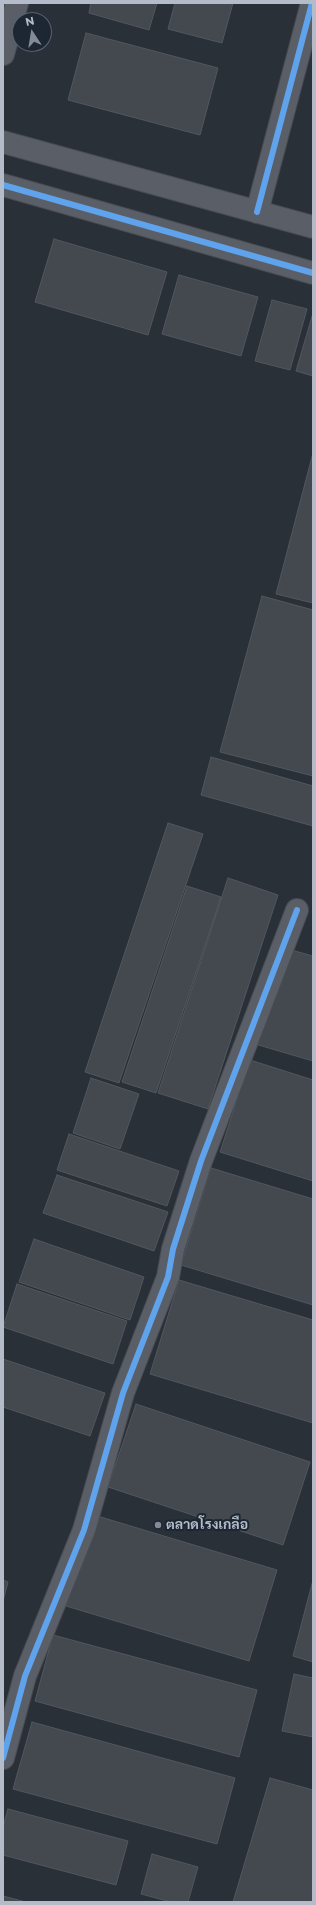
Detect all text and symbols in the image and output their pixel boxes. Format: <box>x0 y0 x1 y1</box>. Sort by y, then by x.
north arrow <box>12 12 52 52</box>
text: N <box>24 13 36 29</box>
place label: ตลาดโรงเกลือ <box>166 1517 248 1533</box>
marker: ตลาดโรงเกลือ <box>153 1520 163 1530</box>

